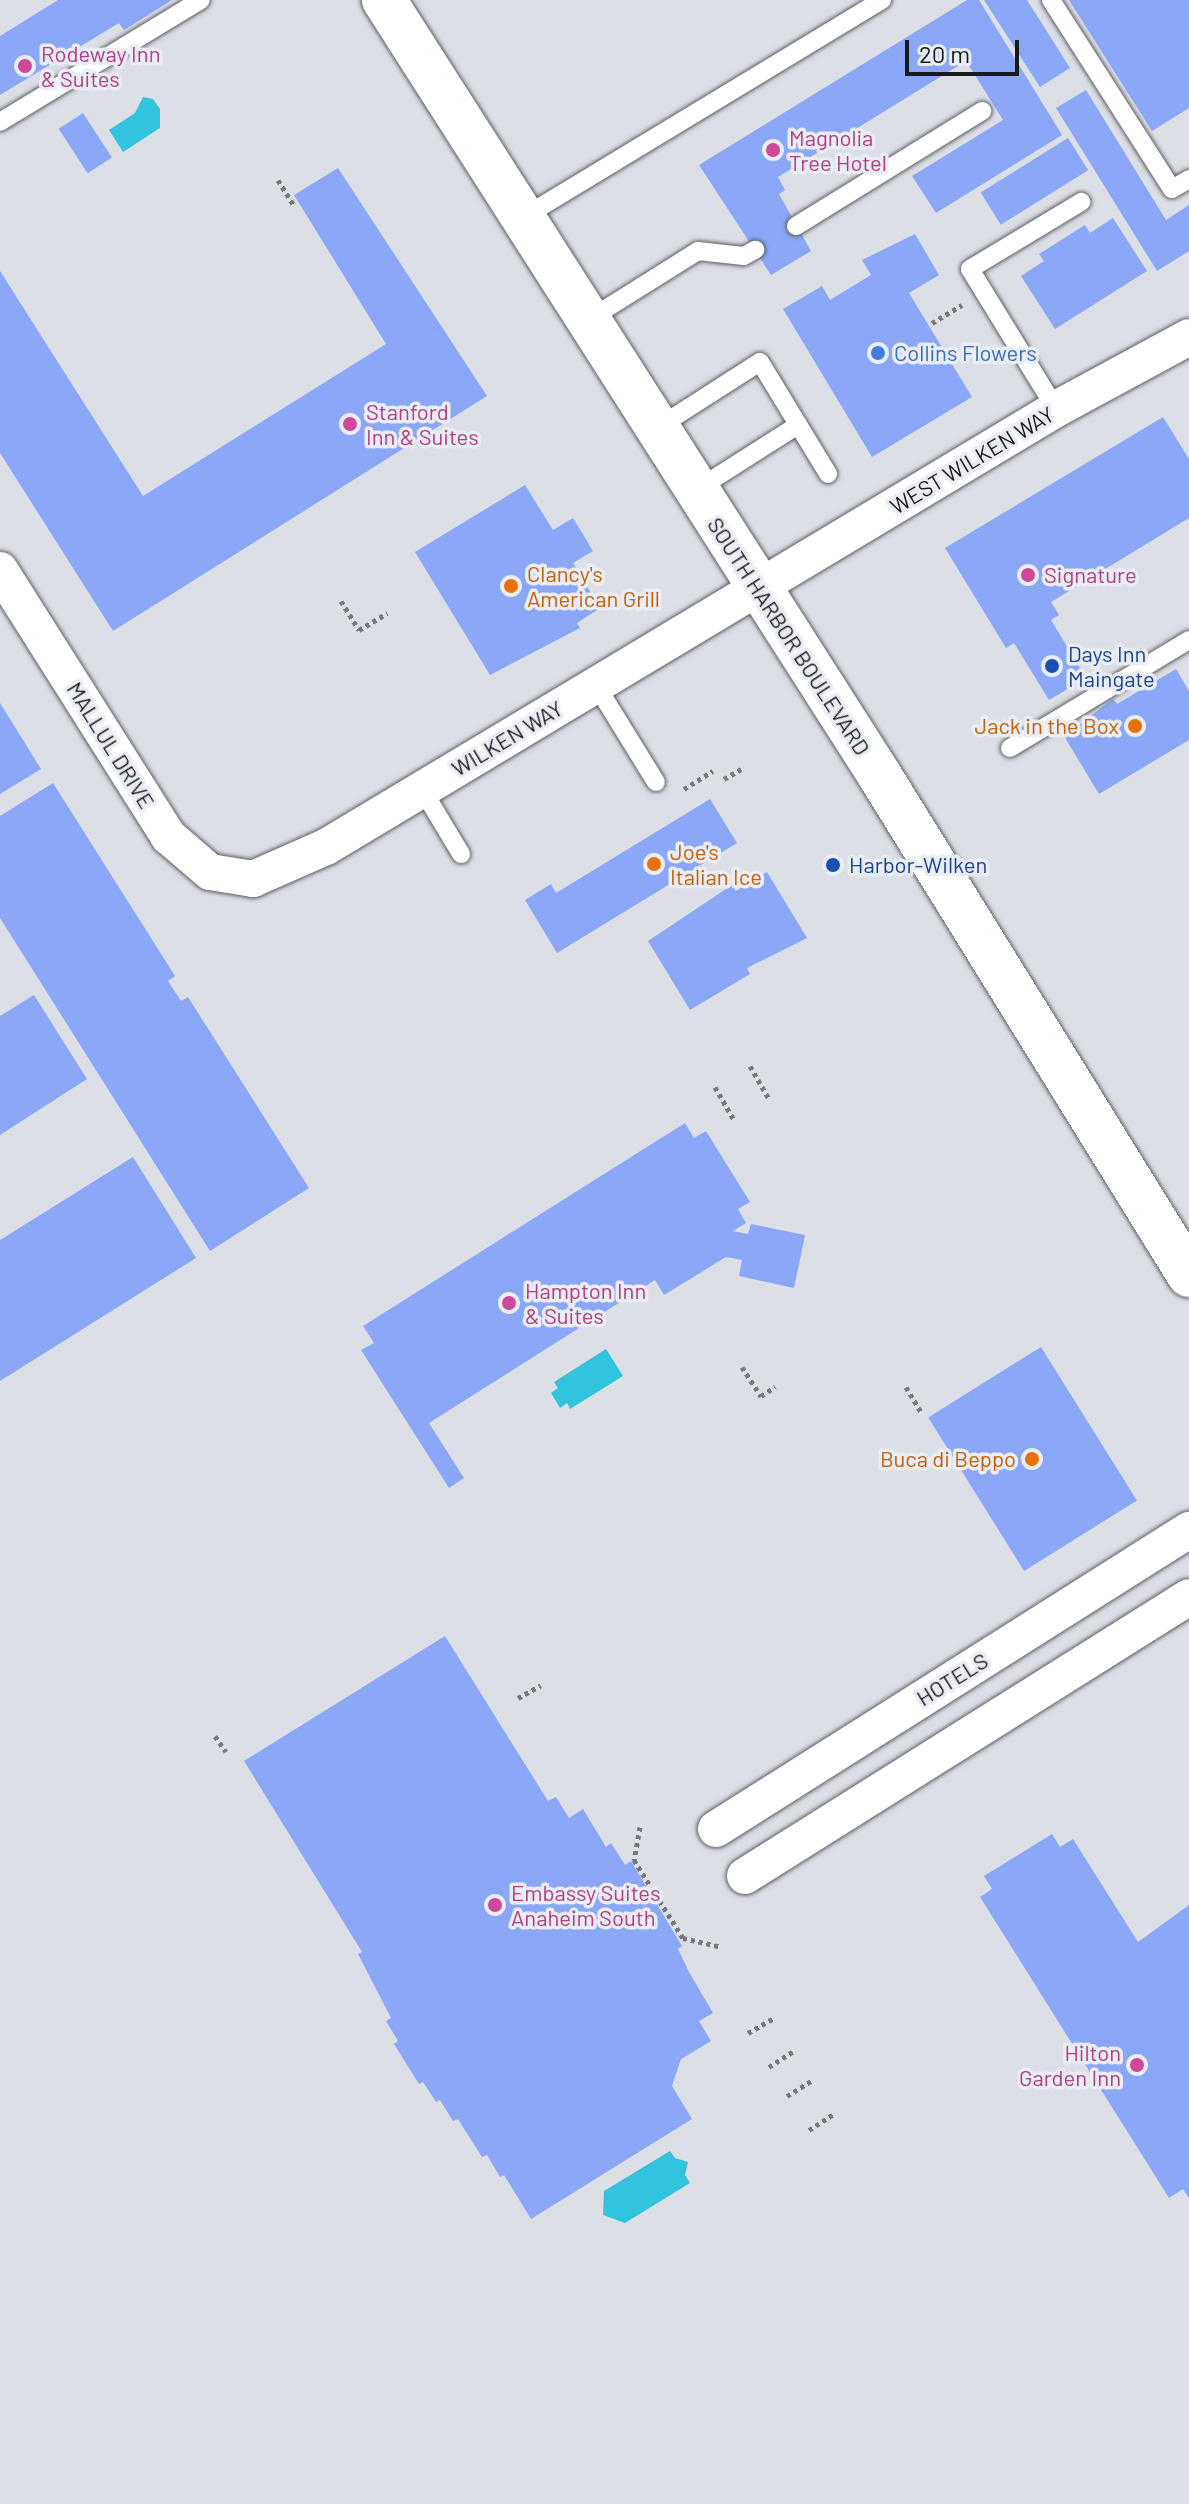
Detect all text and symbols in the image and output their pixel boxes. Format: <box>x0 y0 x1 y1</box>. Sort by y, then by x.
scale bar <box>909 24 1023 74</box>
text: 20 m <box>919 39 970 68</box>
place label: Rodeway Inn & Suites <box>41 40 161 92</box>
marker: Rodeway Inn & Suites <box>16 57 34 75</box>
place label: Magnolia Tree Hotel <box>789 124 887 176</box>
marker: Magnolia Tree Hotel <box>764 141 782 159</box>
place label: Collins Flowers <box>894 340 1037 366</box>
marker: Collins Flowers <box>869 344 887 362</box>
place label: Stanford Inn & Suites <box>366 398 479 450</box>
street label: WEST WILKEN WAY <box>885 401 1059 519</box>
marker: Stanford Inn & Suites <box>341 415 359 433</box>
street label: SOUTH HARBOR BOULEVARD <box>702 512 876 760</box>
place label: Clancy's American Grill <box>527 560 660 612</box>
place label: Signature <box>1044 562 1137 588</box>
marker: Signature <box>1019 566 1037 584</box>
marker: Clancy's American Grill <box>502 577 520 595</box>
place label: Days Inn Maingate <box>1068 640 1155 692</box>
marker: Days Inn Maingate <box>1043 657 1061 675</box>
street label: MALLUL DRIVE <box>62 677 160 813</box>
street label: WILKEN WAY <box>447 694 567 782</box>
place label: Jack in the Box <box>974 713 1119 739</box>
marker: Jack in the Box <box>1126 717 1144 735</box>
place label: Joe's Italian Ice <box>670 838 762 890</box>
place label: Harbor-Wilken <box>849 852 987 878</box>
marker: Joe's Italian Ice <box>645 855 663 873</box>
marker: Harbor-Wilken <box>824 856 842 874</box>
place label: Hampton Inn & Suites <box>525 1277 646 1328</box>
marker: Hampton Inn & Suites <box>500 1294 518 1312</box>
place label: Buca di Beppo <box>880 1446 1016 1472</box>
marker: Buca di Beppo <box>1023 1450 1041 1468</box>
street label: HOTELS <box>911 1647 993 1711</box>
place label: Embassy Suites Anaheim South <box>511 1879 660 1930</box>
marker: Embassy Suites Anaheim South <box>486 1896 504 1914</box>
place label: Hilton Garden Inn <box>1019 2039 1121 2090</box>
marker: Hilton Garden Inn <box>1128 2056 1146 2074</box>

